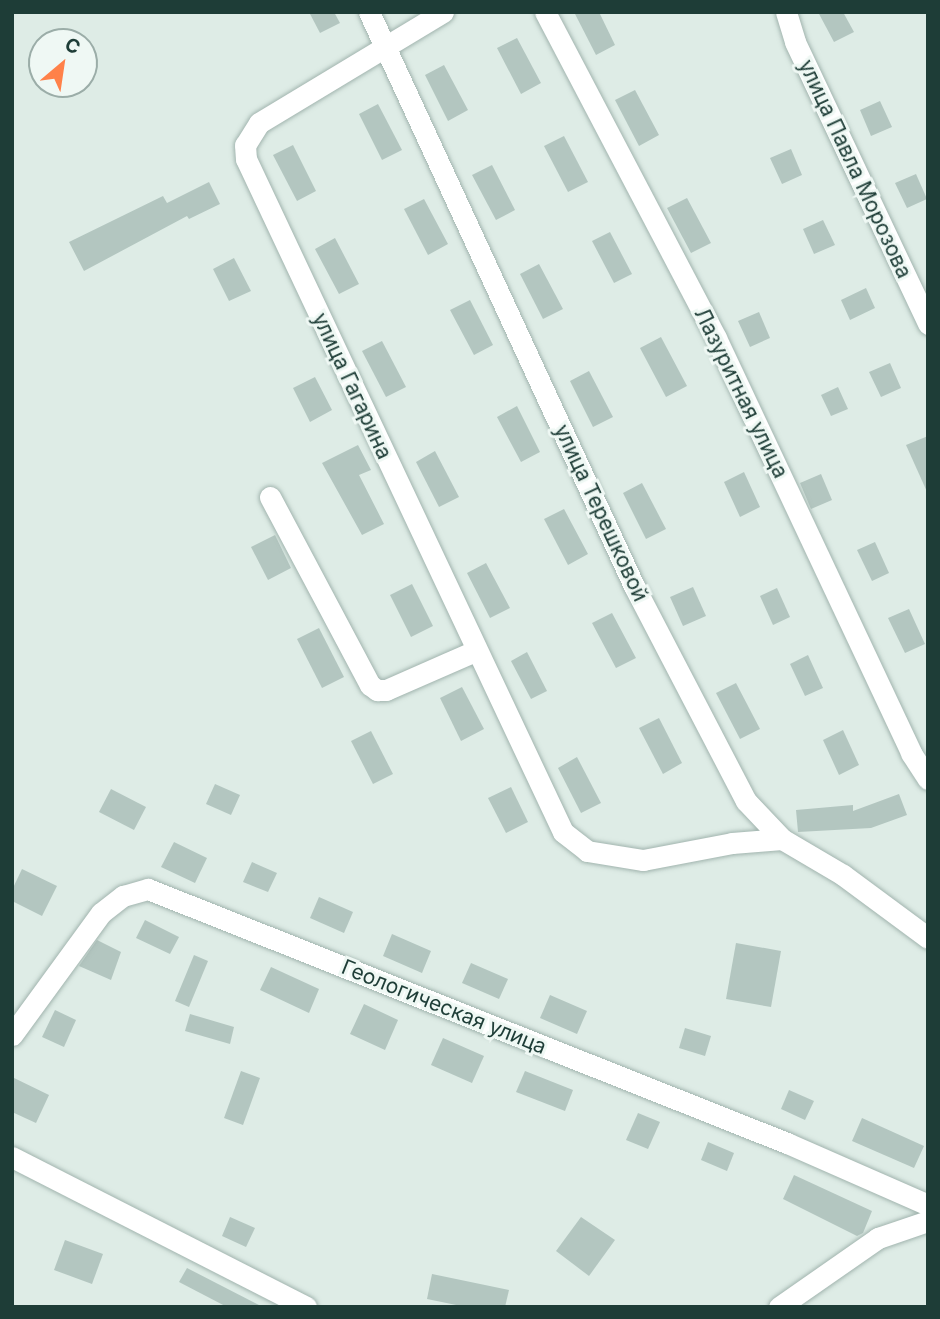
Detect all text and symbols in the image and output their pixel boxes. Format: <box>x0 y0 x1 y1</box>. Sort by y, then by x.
north arrow <box>28 28 98 98</box>
text: С <box>61 32 84 59</box>
street label: улица Павла Морозова <box>793 56 917 282</box>
street label: Лазуритная улица <box>689 304 793 482</box>
street label: улица Гагарина <box>307 309 397 463</box>
street label: улица Терешковой <box>549 420 653 606</box>
street label: Геологическая улица <box>338 954 550 1060</box>

